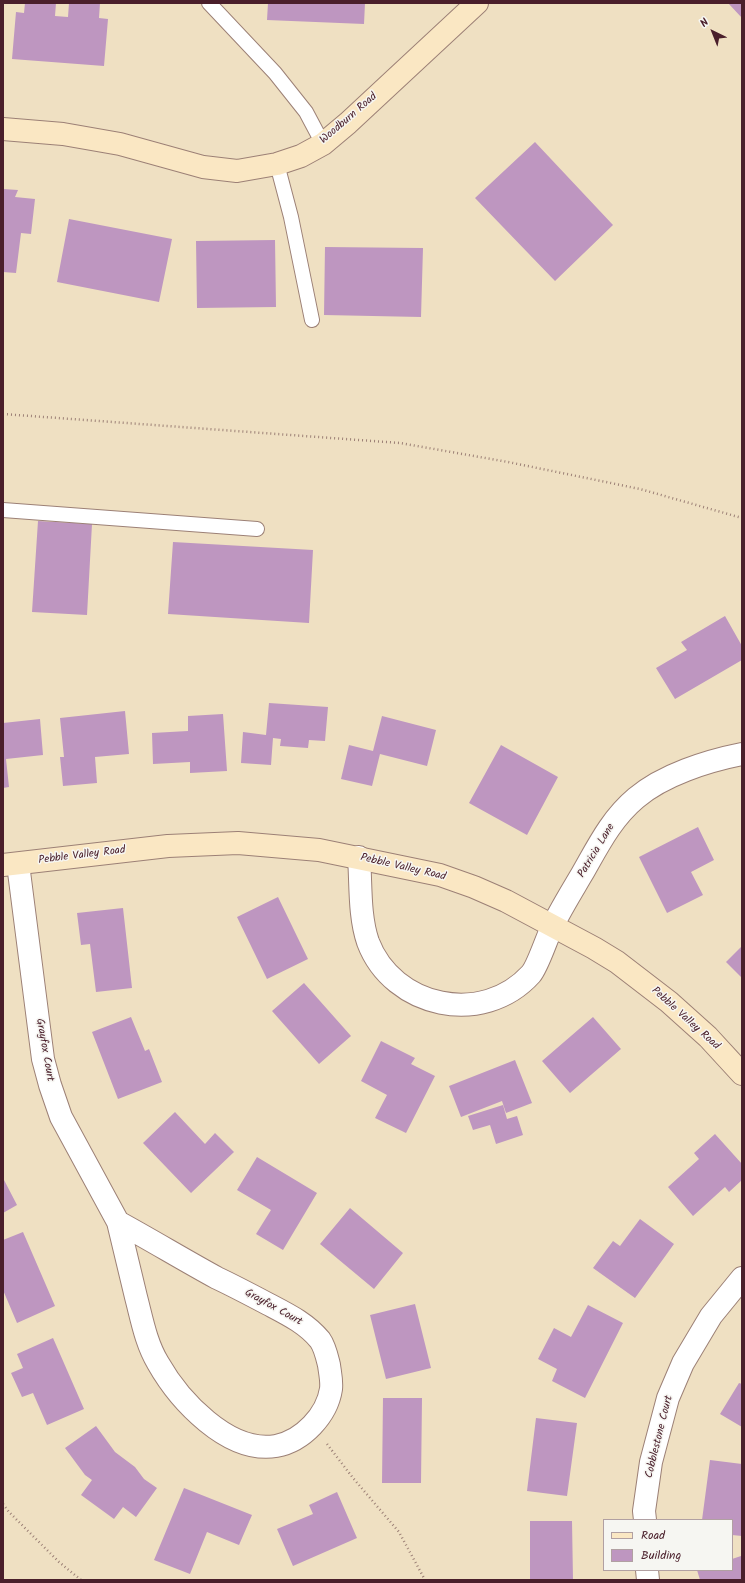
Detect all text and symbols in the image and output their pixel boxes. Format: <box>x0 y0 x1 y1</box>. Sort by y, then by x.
north arrow <box>693 12 733 52</box>
text: N <box>696 14 713 32</box>
street label: Woodburn Road <box>318 91 380 147</box>
street label: Patricia Lane <box>576 822 618 880</box>
street label: Pebble Valley Road <box>38 844 126 868</box>
street label: Pebble Valley Road <box>359 852 447 884</box>
street label: Pebble Valley Road <box>648 985 722 1053</box>
street label: Grayfox Court <box>32 1018 56 1082</box>
street label: Grayfox Court <box>242 1287 304 1329</box>
street label: Cobblestone Court <box>643 1394 677 1480</box>
legend <box>603 1519 733 1571</box>
text: Road <box>641 1526 665 1545</box>
text: Building <box>641 1546 681 1565</box>

